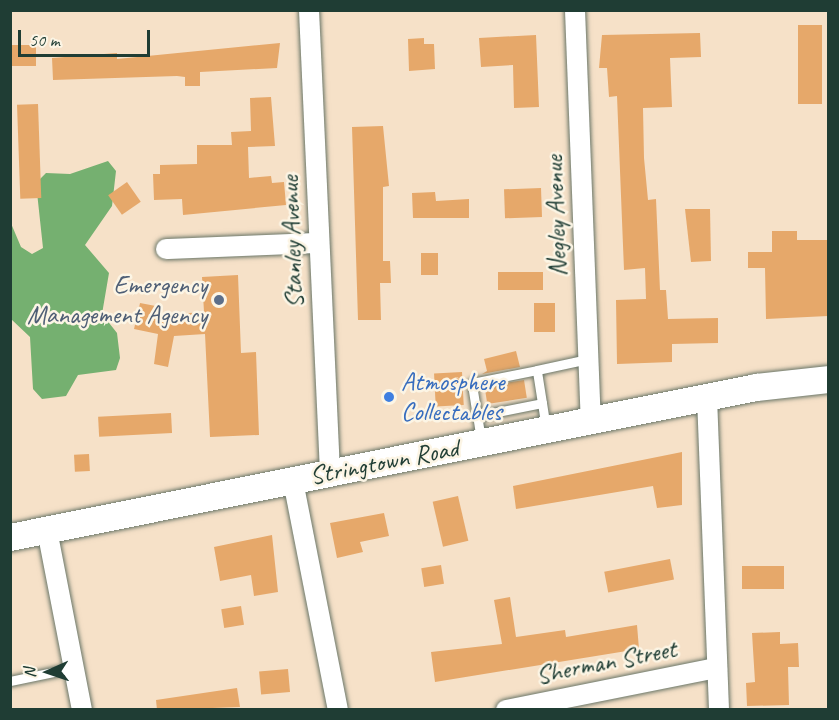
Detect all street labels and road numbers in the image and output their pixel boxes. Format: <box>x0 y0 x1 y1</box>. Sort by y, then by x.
street label: Negley Avenue <box>538 155 574 277</box>
street label: Stanley Avenue <box>274 175 310 309</box>
street label: Stringtown Road <box>308 432 460 492</box>
street label: Sherman Street <box>533 633 679 691</box>

